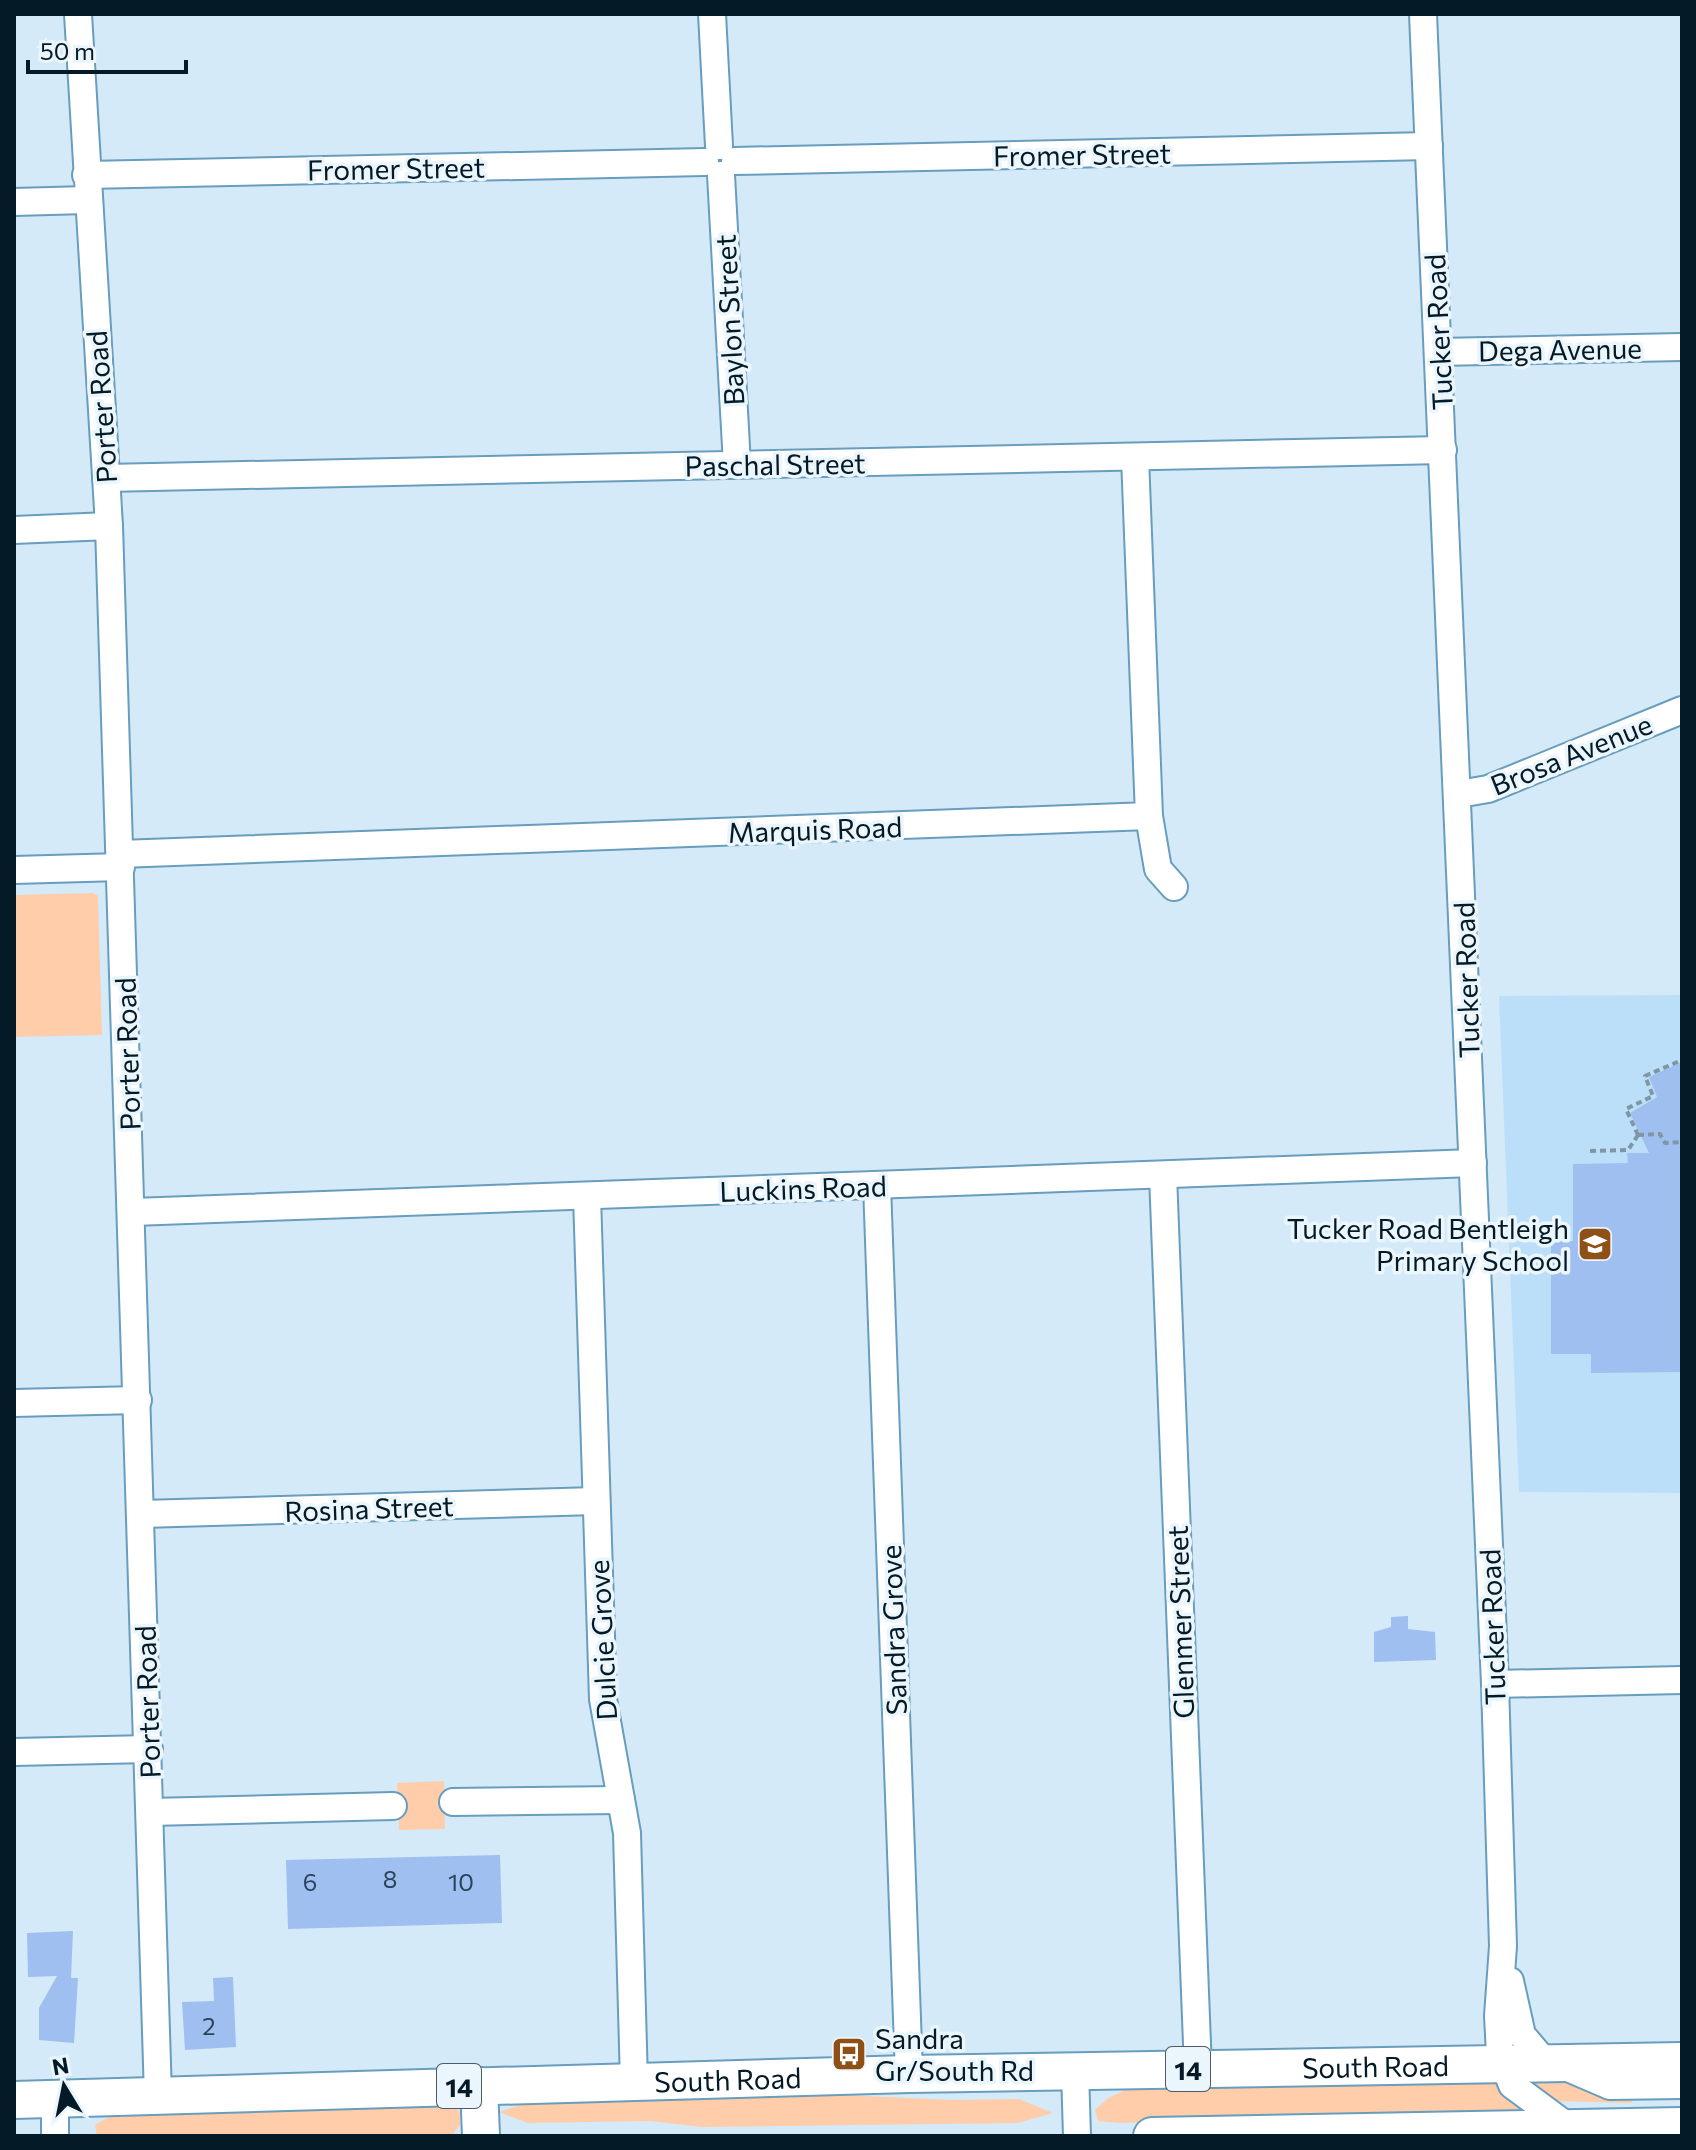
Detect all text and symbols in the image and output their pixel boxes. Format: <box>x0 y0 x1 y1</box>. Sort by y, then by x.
scale bar <box>28 24 186 74</box>
text: 50 m <box>40 36 95 65</box>
street label: Fromer Street <box>993 135 1171 173</box>
street label: Fromer Street <box>307 149 485 187</box>
street label: Baylon Street <box>708 234 750 406</box>
street label: Tucker Road <box>1417 253 1459 411</box>
street label: Porter Road <box>79 330 123 484</box>
street label: Dega Avenue <box>1478 331 1642 367</box>
street label: Paschal Street <box>684 445 866 483</box>
street label: Brosa Avenue <box>1485 706 1657 802</box>
street label: Marquis Road <box>727 809 903 849</box>
street label: Tucker Road <box>1446 901 1486 1059</box>
street label: Porter Road <box>107 977 147 1131</box>
street label: Luckins Road <box>719 1168 887 1208</box>
place label: Tucker Road Bentleigh Primary School <box>1287 1211 1569 1277</box>
school or university icon: Tucker Road Bentleigh Primary School <box>1576 1225 1614 1263</box>
street label: Rosina Street <box>284 1488 454 1528</box>
street label: Glenmer Street <box>1160 1525 1200 1719</box>
street label: Sandra Grove <box>873 1544 913 1716</box>
street label: Tucker Road <box>1472 1548 1512 1706</box>
street label: Dulcie Grove <box>581 1559 623 1721</box>
street label: Porter Road <box>127 1625 167 1779</box>
house number: 8 <box>383 1864 397 1893</box>
house number: 6 <box>303 1867 317 1896</box>
house number: 10 <box>448 1867 474 1896</box>
house number: 2 <box>202 2011 216 2040</box>
place label: Sandra Gr/South Rd <box>875 2021 1034 2087</box>
bus stop icon: Sandra Gr/South Rd <box>830 2035 868 2073</box>
north arrow <box>24 2046 104 2126</box>
road number: 14 <box>1166 2047 1210 2091</box>
street label: South Road <box>1302 2048 1449 2084</box>
text: N <box>50 2051 71 2081</box>
street label: South Road <box>654 2060 802 2098</box>
road number: 14 <box>437 2064 481 2108</box>

